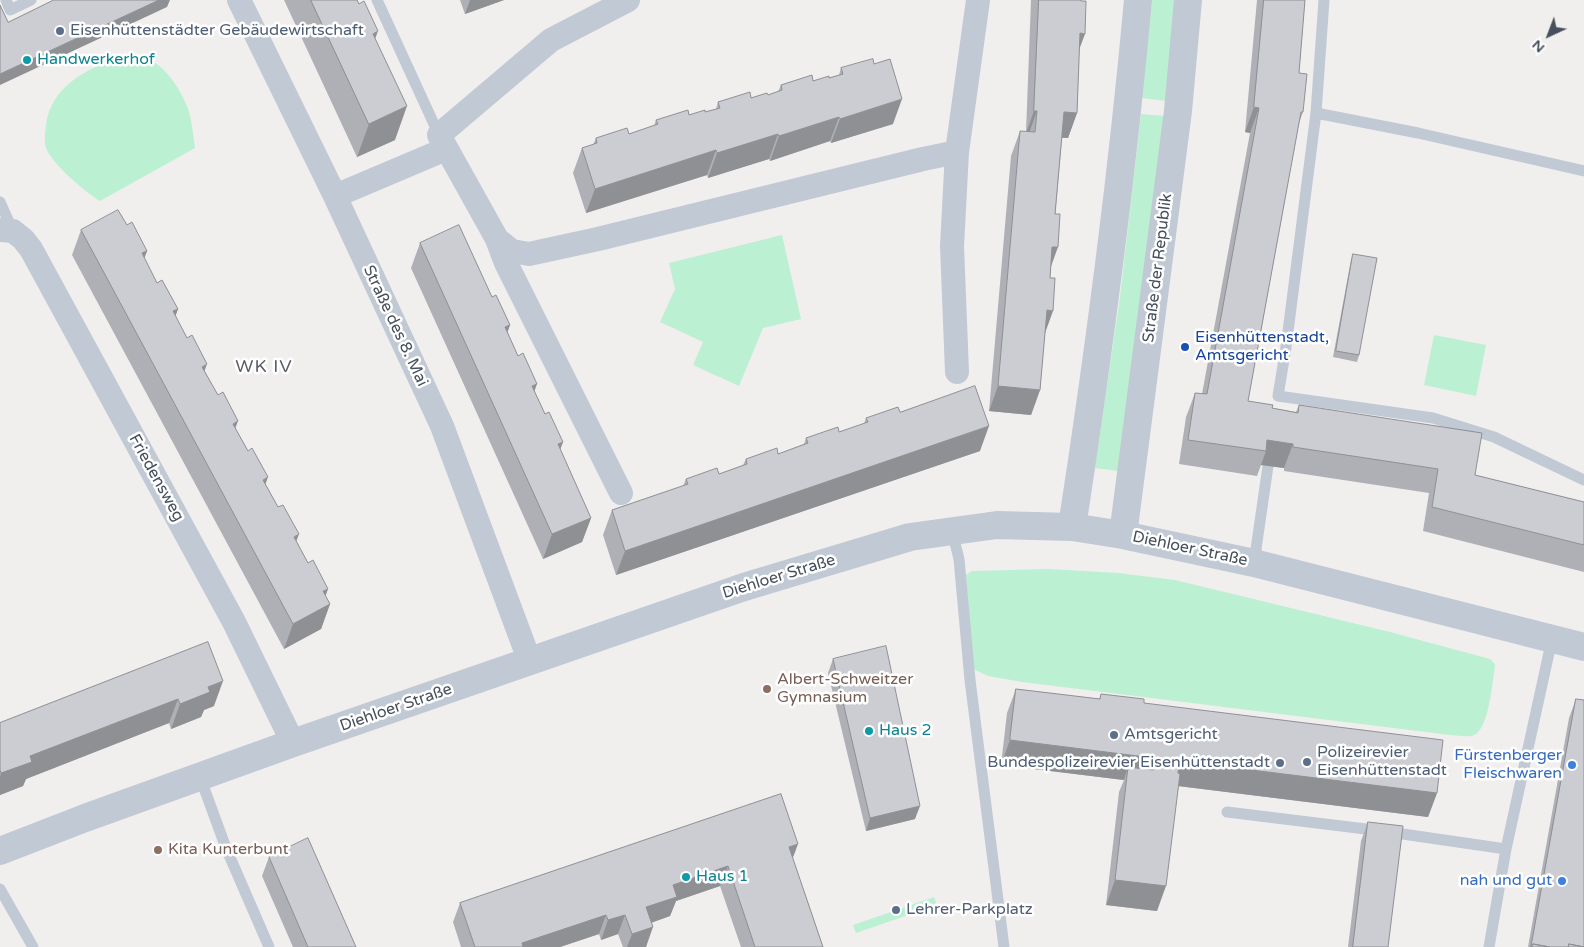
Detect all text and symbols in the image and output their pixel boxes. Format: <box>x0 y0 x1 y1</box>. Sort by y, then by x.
north arrow <box>1524 10 1574 60</box>
place label: Eisenhüttenstädter Gebäudewirtschaft <box>70 21 364 41</box>
marker: Eisenhüttenstädter Gebäudewirtschaft <box>54 25 66 37</box>
text: N <box>1529 36 1548 56</box>
place label: Handwerkerhof <box>37 50 155 70</box>
marker: Handwerkerhof <box>21 54 33 66</box>
street label: Straße der Republik <box>1139 192 1177 344</box>
street label: Straße des 8. Mai <box>359 262 431 390</box>
place label: Eisenhüttenstadt, Amtsgericht <box>1195 328 1329 366</box>
marker: Eisenhüttenstadt, Amtsgericht <box>1179 341 1191 353</box>
district label: WK IV <box>235 356 293 378</box>
street label: Friedensweg <box>124 431 188 525</box>
street label: Diehloer Straße <box>1131 527 1249 571</box>
street label: Diehloer Straße <box>720 551 838 603</box>
place label: Albert-Schweitzer Gymnasium <box>777 670 913 708</box>
street label: Diehloer Straße <box>337 680 455 736</box>
marker: Albert-Schweitzer Gymnasium <box>761 683 773 695</box>
place label: Haus 2 <box>879 721 932 741</box>
marker: Haus 2 <box>863 725 875 737</box>
place label: Amtsgericht <box>1124 725 1218 745</box>
marker: Amtsgericht <box>1108 729 1120 741</box>
place label: Polizeirevier Eisenhüttenstadt <box>1317 743 1447 781</box>
place label: Fürstenberger Fleischwaren <box>1454 746 1562 784</box>
place label: Bundespolizeirevier Eisenhüttenstadt <box>987 753 1270 773</box>
marker: Polizeirevier Eisenhüttenstadt <box>1301 756 1313 768</box>
marker: Bundespolizeirevier Eisenhüttenstadt <box>1274 757 1286 769</box>
marker: Fürstenberger Fleischwaren <box>1566 759 1578 771</box>
place label: Kita Kunterbunt <box>168 840 289 860</box>
marker: Kita Kunterbunt <box>152 844 164 856</box>
place label: Haus 1 <box>696 867 749 887</box>
marker: Haus 1 <box>680 871 692 883</box>
place label: nah und gut <box>1460 871 1552 891</box>
marker: nah und gut <box>1556 875 1568 887</box>
place label: Lehrer-Parkplatz <box>906 900 1033 920</box>
marker: Lehrer-Parkplatz <box>890 904 902 916</box>

